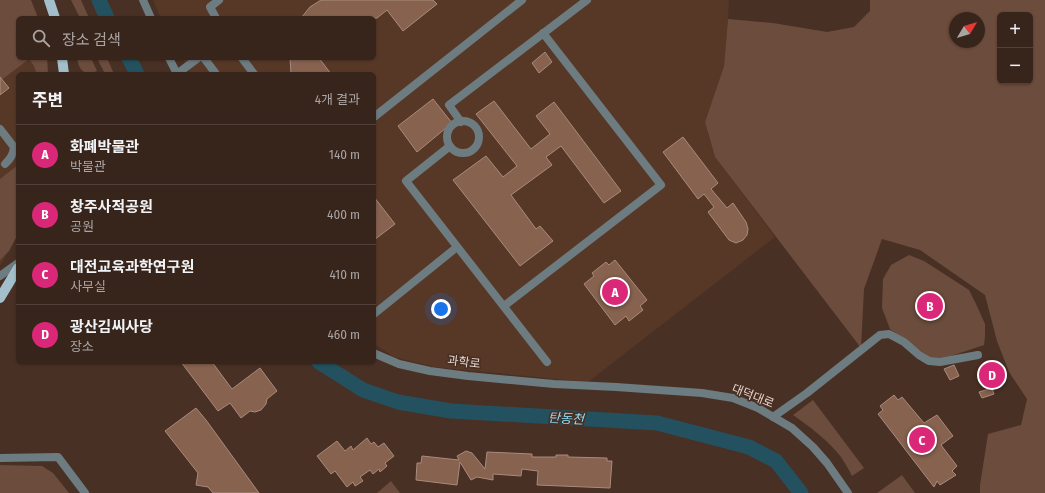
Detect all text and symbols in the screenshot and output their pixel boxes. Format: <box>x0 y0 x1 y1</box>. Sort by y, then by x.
north arrow <box>949 12 985 48</box>
map controls <box>997 12 1033 84</box>
button: + <box>997 12 1033 48</box>
search box <box>16 16 376 60</box>
icon: search <box>30 27 52 49</box>
text: 장소 검색 <box>62 31 121 49</box>
button: − <box>997 48 1033 84</box>
text: 주변 <box>32 90 63 111</box>
text: 4개 결과 <box>315 92 360 107</box>
text: 화폐박물관 <box>70 138 139 156</box>
text: A <box>41 147 49 162</box>
text: 140 m <box>329 147 360 162</box>
text: 박물관 <box>70 159 106 174</box>
text: 창주사적공원 <box>70 198 153 216</box>
text: B <box>41 207 49 222</box>
text: 400 m <box>327 207 360 222</box>
text: 공원 <box>70 219 94 234</box>
text: 대전교육과학연구원 <box>70 258 194 276</box>
text: C <box>42 267 48 282</box>
text: 410 m <box>330 267 360 282</box>
pin: A <box>602 277 628 307</box>
text: 사무실 <box>70 279 106 294</box>
pin: B <box>917 291 943 321</box>
your location <box>431 299 451 319</box>
text: 광산김씨사당 <box>70 318 153 336</box>
text: D <box>41 327 49 342</box>
text: 460 m <box>327 327 360 342</box>
text: 장소 <box>70 339 94 354</box>
street label: 과학로 <box>447 353 481 371</box>
pin: D <box>979 360 1005 390</box>
street label: 대덕대로 <box>730 381 776 411</box>
water label: 탄동천 <box>548 410 585 427</box>
pin: C <box>909 425 935 455</box>

